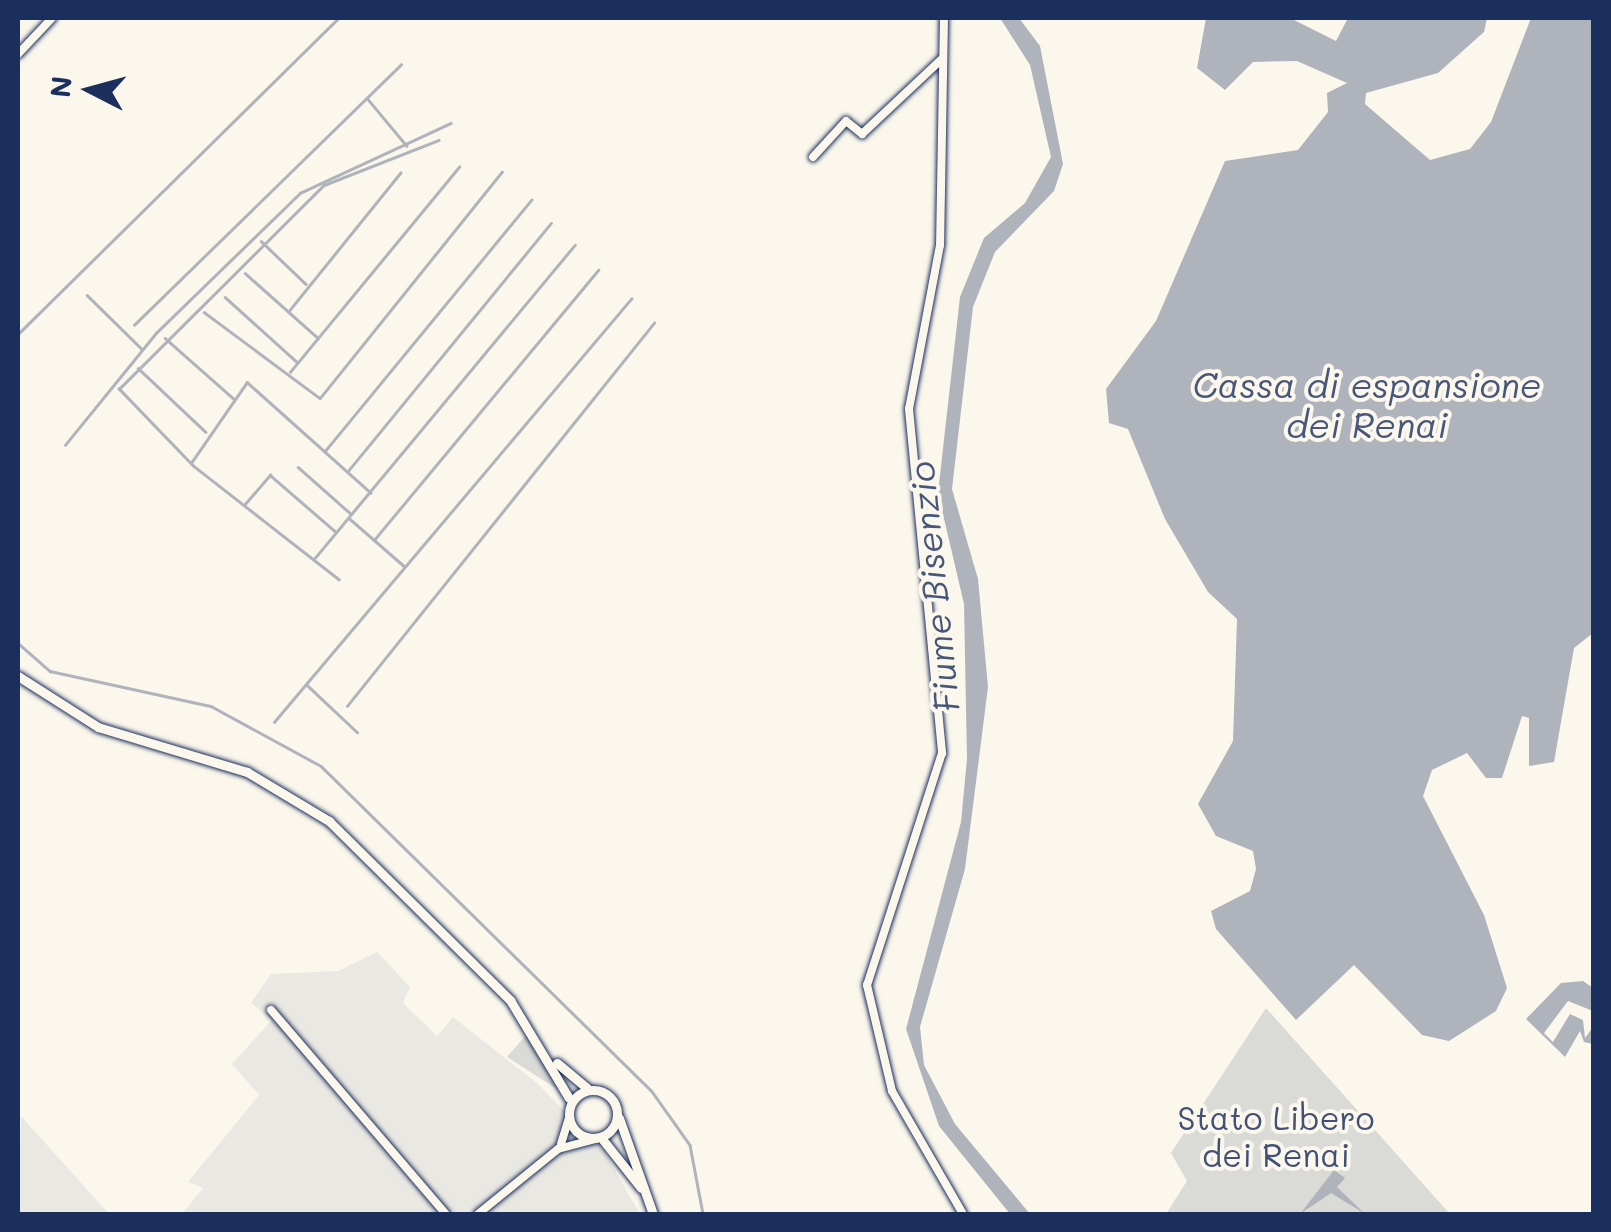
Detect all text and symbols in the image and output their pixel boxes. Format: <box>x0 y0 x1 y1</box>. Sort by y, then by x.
north arrow <box>40 40 140 140</box>
text: N <box>41 74 79 99</box>
water label: Cassa di espansione dei Renai <box>1193 363 1541 445</box>
water label: Fiume Bisenzio <box>899 460 967 714</box>
park label: Stato Libero dei Renai <box>1177 1099 1375 1174</box>

